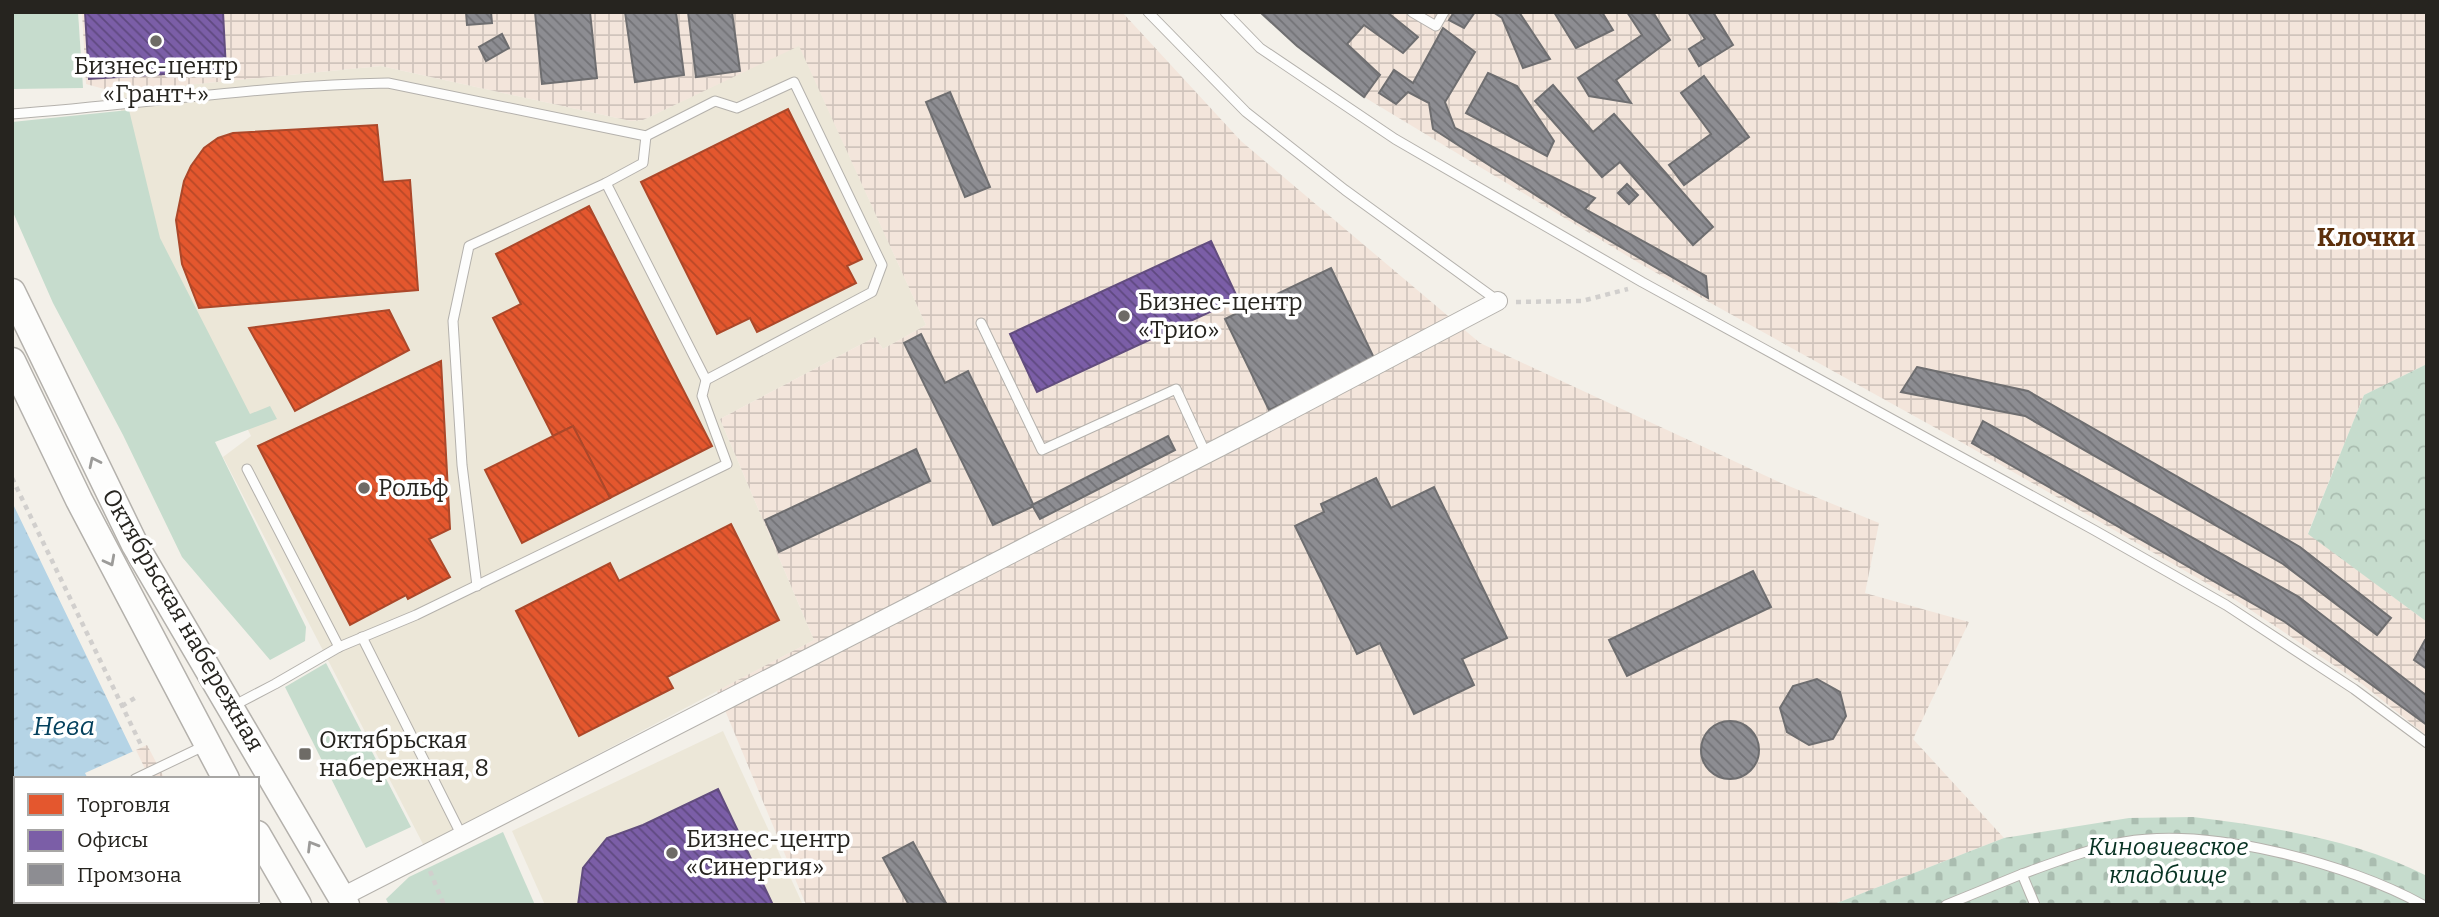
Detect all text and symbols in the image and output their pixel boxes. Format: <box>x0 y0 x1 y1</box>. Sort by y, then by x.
marker: Бизнес-центр «Грант+» <box>148 33 164 49</box>
place label: Бизнес-центр «Грант+» <box>74 52 238 108</box>
district label: Клочки <box>2317 222 2415 253</box>
place label: Бизнес-центр «Трио» <box>1138 288 1302 344</box>
marker: Бизнес-центр «Трио» <box>1116 308 1132 324</box>
one-way arrow <box>88 457 102 469</box>
place label: Рольф <box>378 474 448 502</box>
marker: Рольф <box>356 480 372 496</box>
street label: Октябрьская набережная <box>96 484 270 756</box>
one-way arrow <box>102 553 116 566</box>
water label: Нева <box>33 711 95 742</box>
place label: Октябрьская набережная, 8 <box>319 726 489 782</box>
marker: Октябрьская набережная, 8 <box>297 746 313 762</box>
legend <box>14 777 259 903</box>
text: Торговля <box>77 792 170 818</box>
place label: Бизнес-центр «Синергия» <box>686 825 850 881</box>
text: Офисы <box>77 827 148 853</box>
park label: Киновиевское кладбище <box>2088 833 2248 889</box>
one-way arrow <box>307 840 320 853</box>
marker: Бизнес-центр «Синергия» <box>664 845 680 861</box>
text: Промзона <box>77 862 182 888</box>

